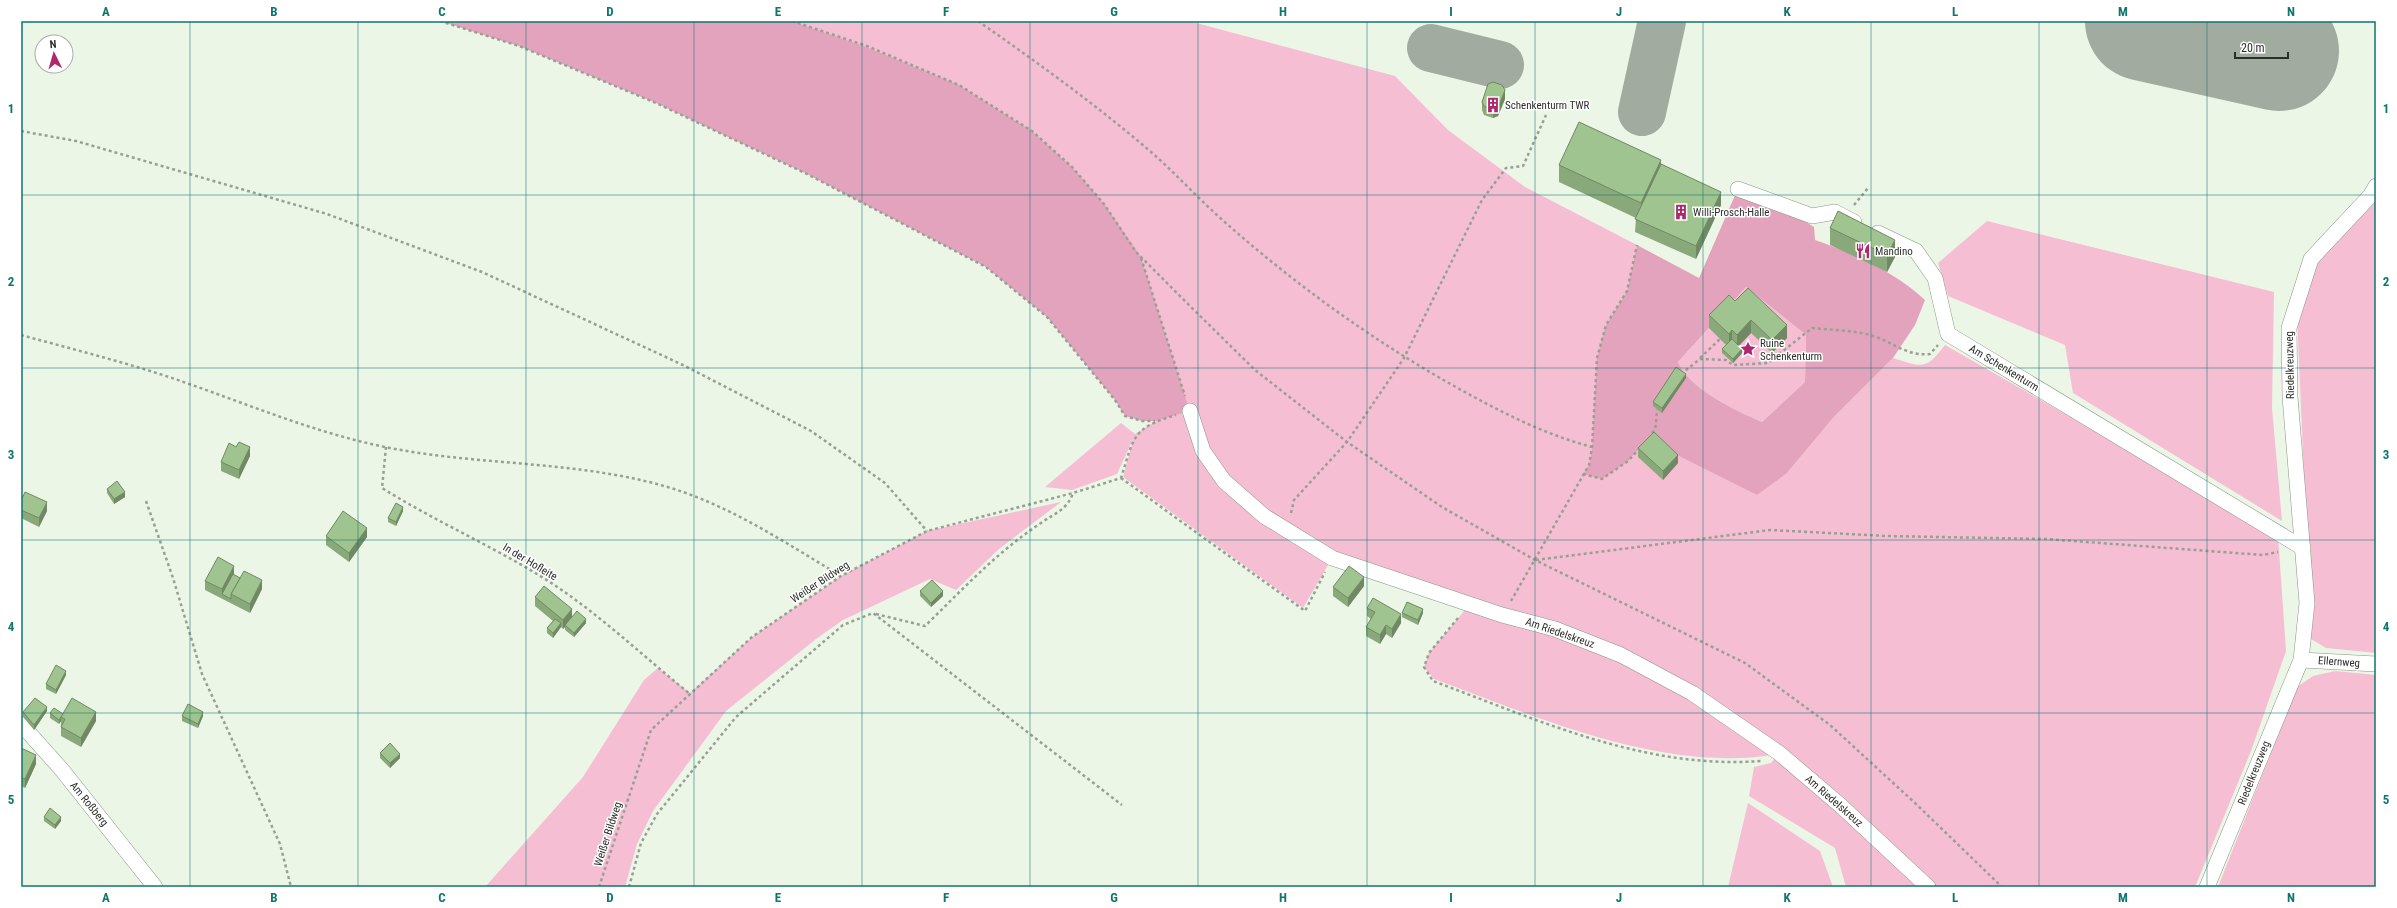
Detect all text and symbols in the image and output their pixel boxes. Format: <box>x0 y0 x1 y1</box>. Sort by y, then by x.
text: A <box>102 4 110 19</box>
text: B <box>270 4 278 19</box>
text: C <box>438 4 446 19</box>
text: D <box>606 4 614 19</box>
text: E <box>775 4 782 19</box>
text: F <box>943 4 949 19</box>
text: G <box>1110 4 1118 19</box>
text: H <box>1279 4 1287 19</box>
text: I <box>1449 4 1453 19</box>
text: J <box>1616 4 1622 19</box>
text: K <box>1783 4 1791 19</box>
text: L <box>1952 4 1958 19</box>
text: M <box>2118 4 2128 19</box>
text: N <box>2287 4 2295 19</box>
north arrow <box>34 34 74 74</box>
scale bar <box>2235 34 2288 60</box>
text: N <box>49 38 57 51</box>
text: 20 m <box>2241 41 2265 55</box>
building icon: Schenkenturm TWR <box>1484 96 1502 114</box>
place label: Schenkenturm TWR <box>1505 99 1590 112</box>
text: 1 <box>8 101 14 116</box>
text: 1 <box>2383 101 2389 116</box>
building icon: Willi-Prosch-Halle <box>1672 203 1690 221</box>
place label: Willi-Prosch-Halle <box>1693 206 1770 219</box>
restaurant icon: Mandino <box>1854 242 1872 260</box>
place label: Mandino <box>1875 245 1913 258</box>
text: 2 <box>8 274 15 289</box>
text: 2 <box>2383 274 2390 289</box>
street label: Riedelkreuzweg <box>2283 331 2297 399</box>
place label: Ruine Schenkenturm <box>1760 337 1822 363</box>
place icon: Ruine Schenkenturm <box>1739 340 1757 358</box>
street label: Am Schenkenturm <box>1967 342 2041 394</box>
text: 3 <box>8 447 14 462</box>
text: 3 <box>2383 447 2389 462</box>
street label: In der Hofleite <box>500 541 560 583</box>
street label: Weißer Bildweg <box>788 558 852 606</box>
street label: Am Riedelskreuz <box>1524 615 1596 651</box>
text: 4 <box>8 619 15 634</box>
text: 4 <box>2383 619 2390 634</box>
street label: Ellernweg <box>2318 654 2360 670</box>
street label: Riedelkreuzweg <box>2235 739 2273 807</box>
street label: Am Riedelskreuz <box>1802 772 1866 830</box>
street label: Am Roßberg <box>67 779 111 829</box>
text: 5 <box>8 792 15 807</box>
text: 5 <box>2383 792 2390 807</box>
street label: Weißer Bildweg <box>591 800 625 868</box>
text: A <box>102 890 110 905</box>
text: B <box>270 890 278 905</box>
text: C <box>438 890 446 905</box>
text: D <box>606 890 614 905</box>
text: E <box>775 890 782 905</box>
text: F <box>943 890 949 905</box>
text: G <box>1110 890 1118 905</box>
text: H <box>1279 890 1287 905</box>
text: I <box>1449 890 1453 905</box>
text: J <box>1616 890 1622 905</box>
text: K <box>1783 890 1791 905</box>
text: L <box>1952 890 1958 905</box>
text: M <box>2118 890 2128 905</box>
text: N <box>2287 890 2295 905</box>

